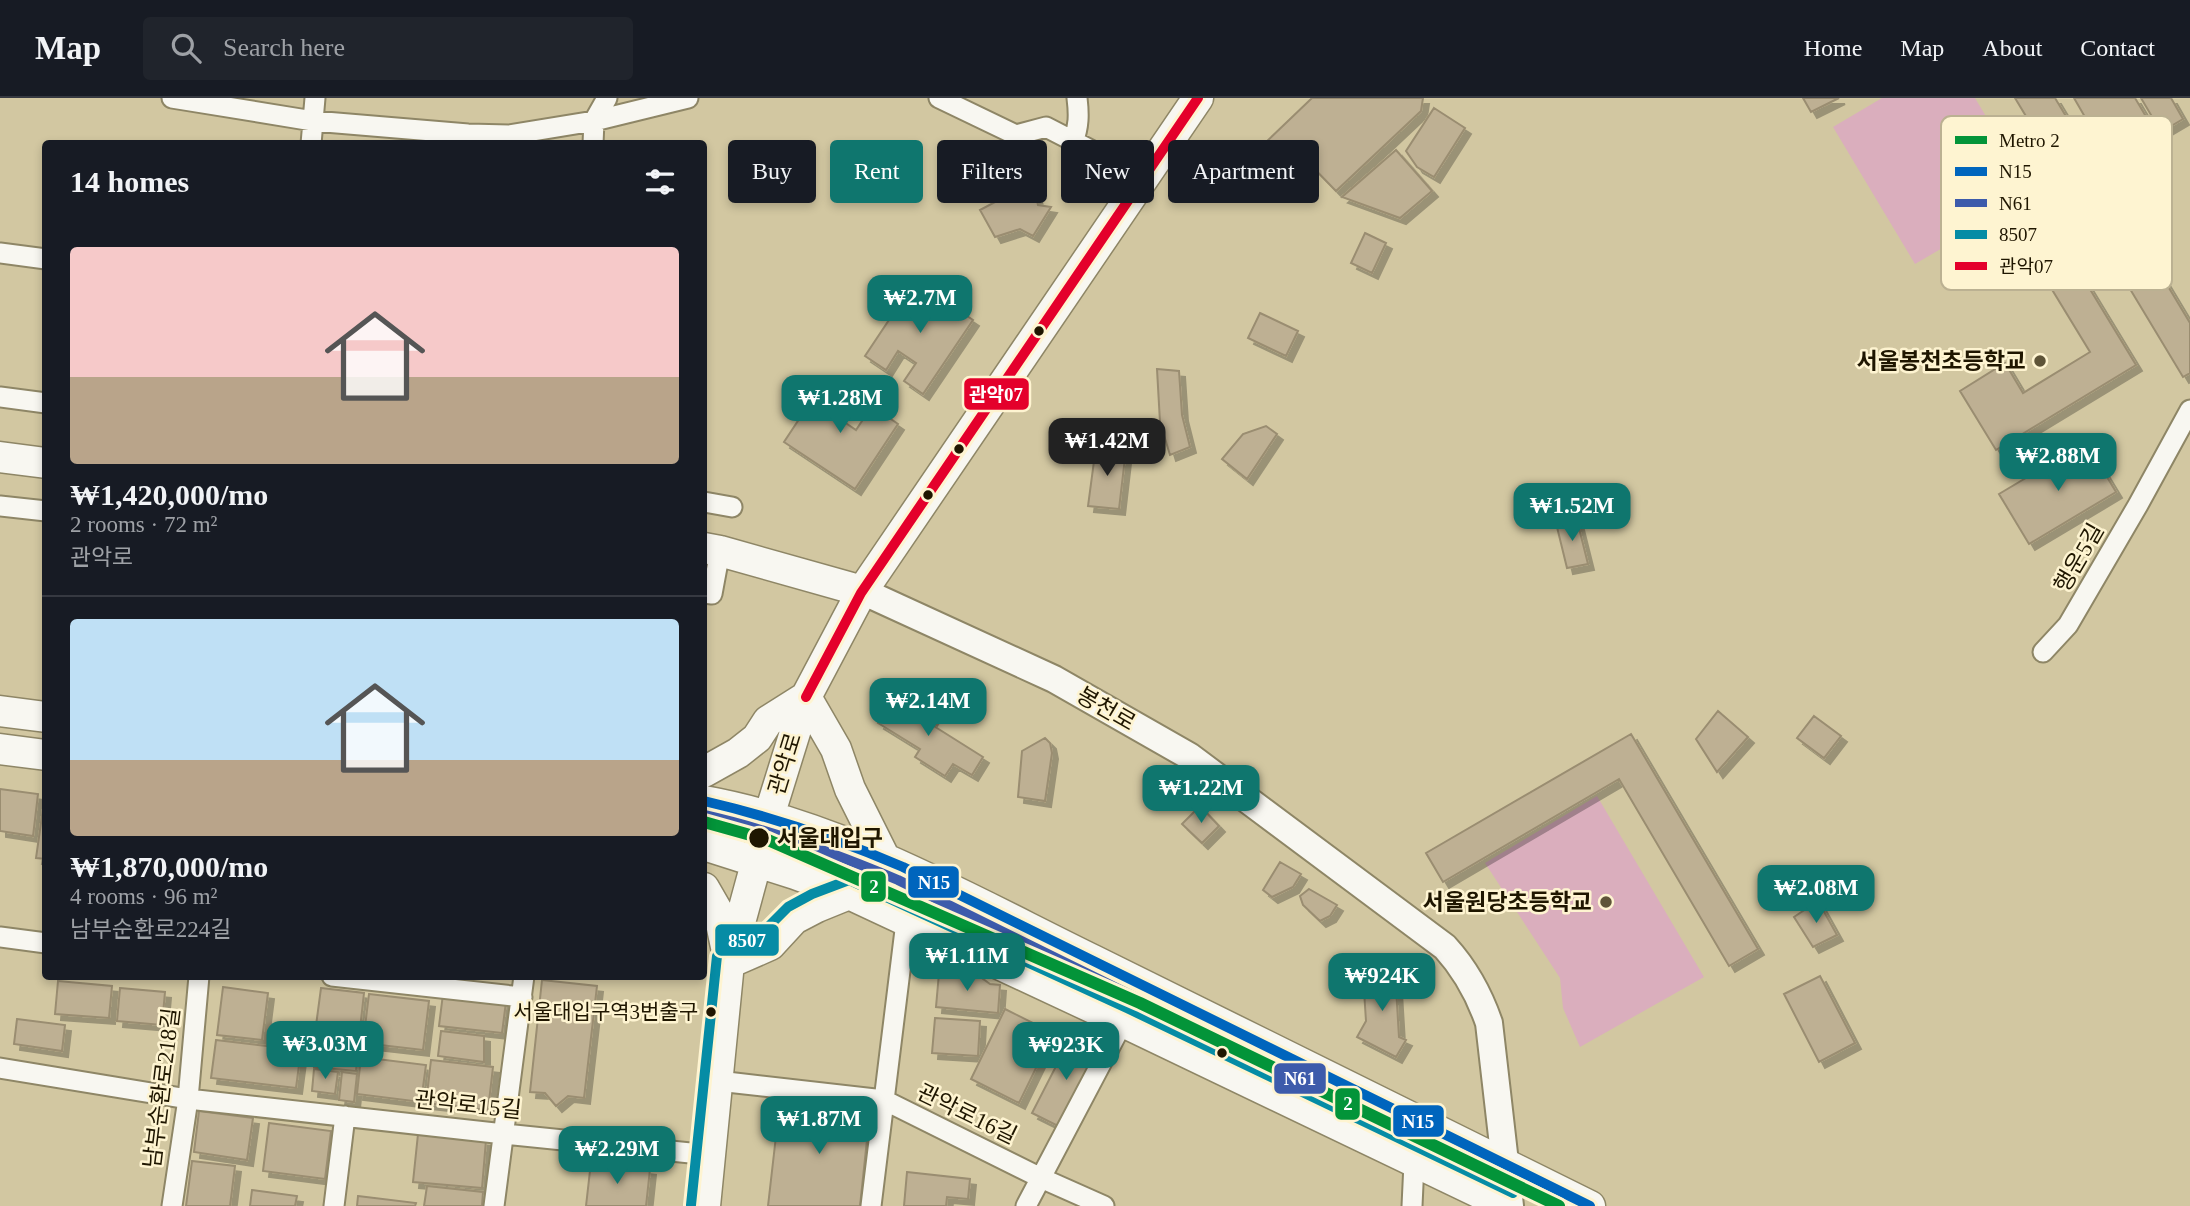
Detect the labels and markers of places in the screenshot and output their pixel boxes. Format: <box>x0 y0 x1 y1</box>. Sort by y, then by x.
pin: ₩2.7M <box>871 275 969 335</box>
unlabelled marker <box>1032 324 1046 338</box>
place label: 서울봉천초등학교 <box>1857 349 2026 374</box>
marker: 서울봉천초등학교 <box>2032 353 2048 369</box>
pin: ₩1.28M <box>783 376 897 435</box>
pin: ₩1.42M <box>1050 418 1164 478</box>
pin: ₩2.88M <box>2001 434 2115 493</box>
unlabelled marker <box>952 442 966 456</box>
pin: ₩1.52M <box>1515 484 1629 543</box>
unlabelled marker <box>921 488 935 502</box>
pin: ₩2.14M <box>871 678 985 738</box>
pin: ₩1.22M <box>1144 766 1258 825</box>
marker: 서울대입구 <box>747 826 771 850</box>
place label: 서울대입구 <box>777 826 883 851</box>
pin: ₩2.08M <box>1759 866 1873 925</box>
place label: 서울원당초등학교 <box>1423 890 1592 915</box>
marker: 서울원당초등학교 <box>1598 894 1614 910</box>
pin: ₩1.11M <box>910 934 1024 993</box>
pin: ₩924K <box>1333 954 1431 1013</box>
place label: 서울대입구역3번출구 <box>514 1000 698 1024</box>
marker: 서울대입구역3번출구 <box>704 1005 718 1019</box>
pin: ₩3.03M <box>268 1021 382 1081</box>
pin: ₩923K <box>1017 1023 1115 1082</box>
unlabelled marker <box>1215 1046 1229 1060</box>
pin: ₩1.87M <box>762 1096 876 1156</box>
pin: ₩2.29M <box>560 1126 674 1186</box>

